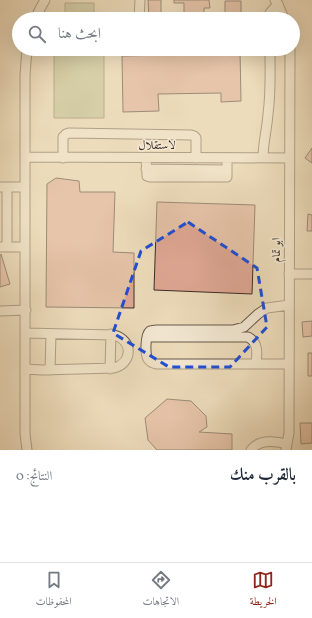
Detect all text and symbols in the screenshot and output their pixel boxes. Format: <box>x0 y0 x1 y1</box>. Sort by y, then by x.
search box <box>12 12 300 56</box>
icon: search <box>26 23 48 45</box>
text: ابحث هنا <box>58 24 101 45</box>
street label: لاستقلال <box>138 138 176 154</box>
street label: ابو تمام <box>269 237 287 262</box>
text: بالقرب منك <box>230 464 296 487</box>
text: النتائج: 0 <box>16 468 52 486</box>
tab: المحفوظات <box>35 569 72 612</box>
tab: الاتجاهات <box>142 569 179 612</box>
tab: الخريطة <box>250 569 277 612</box>

